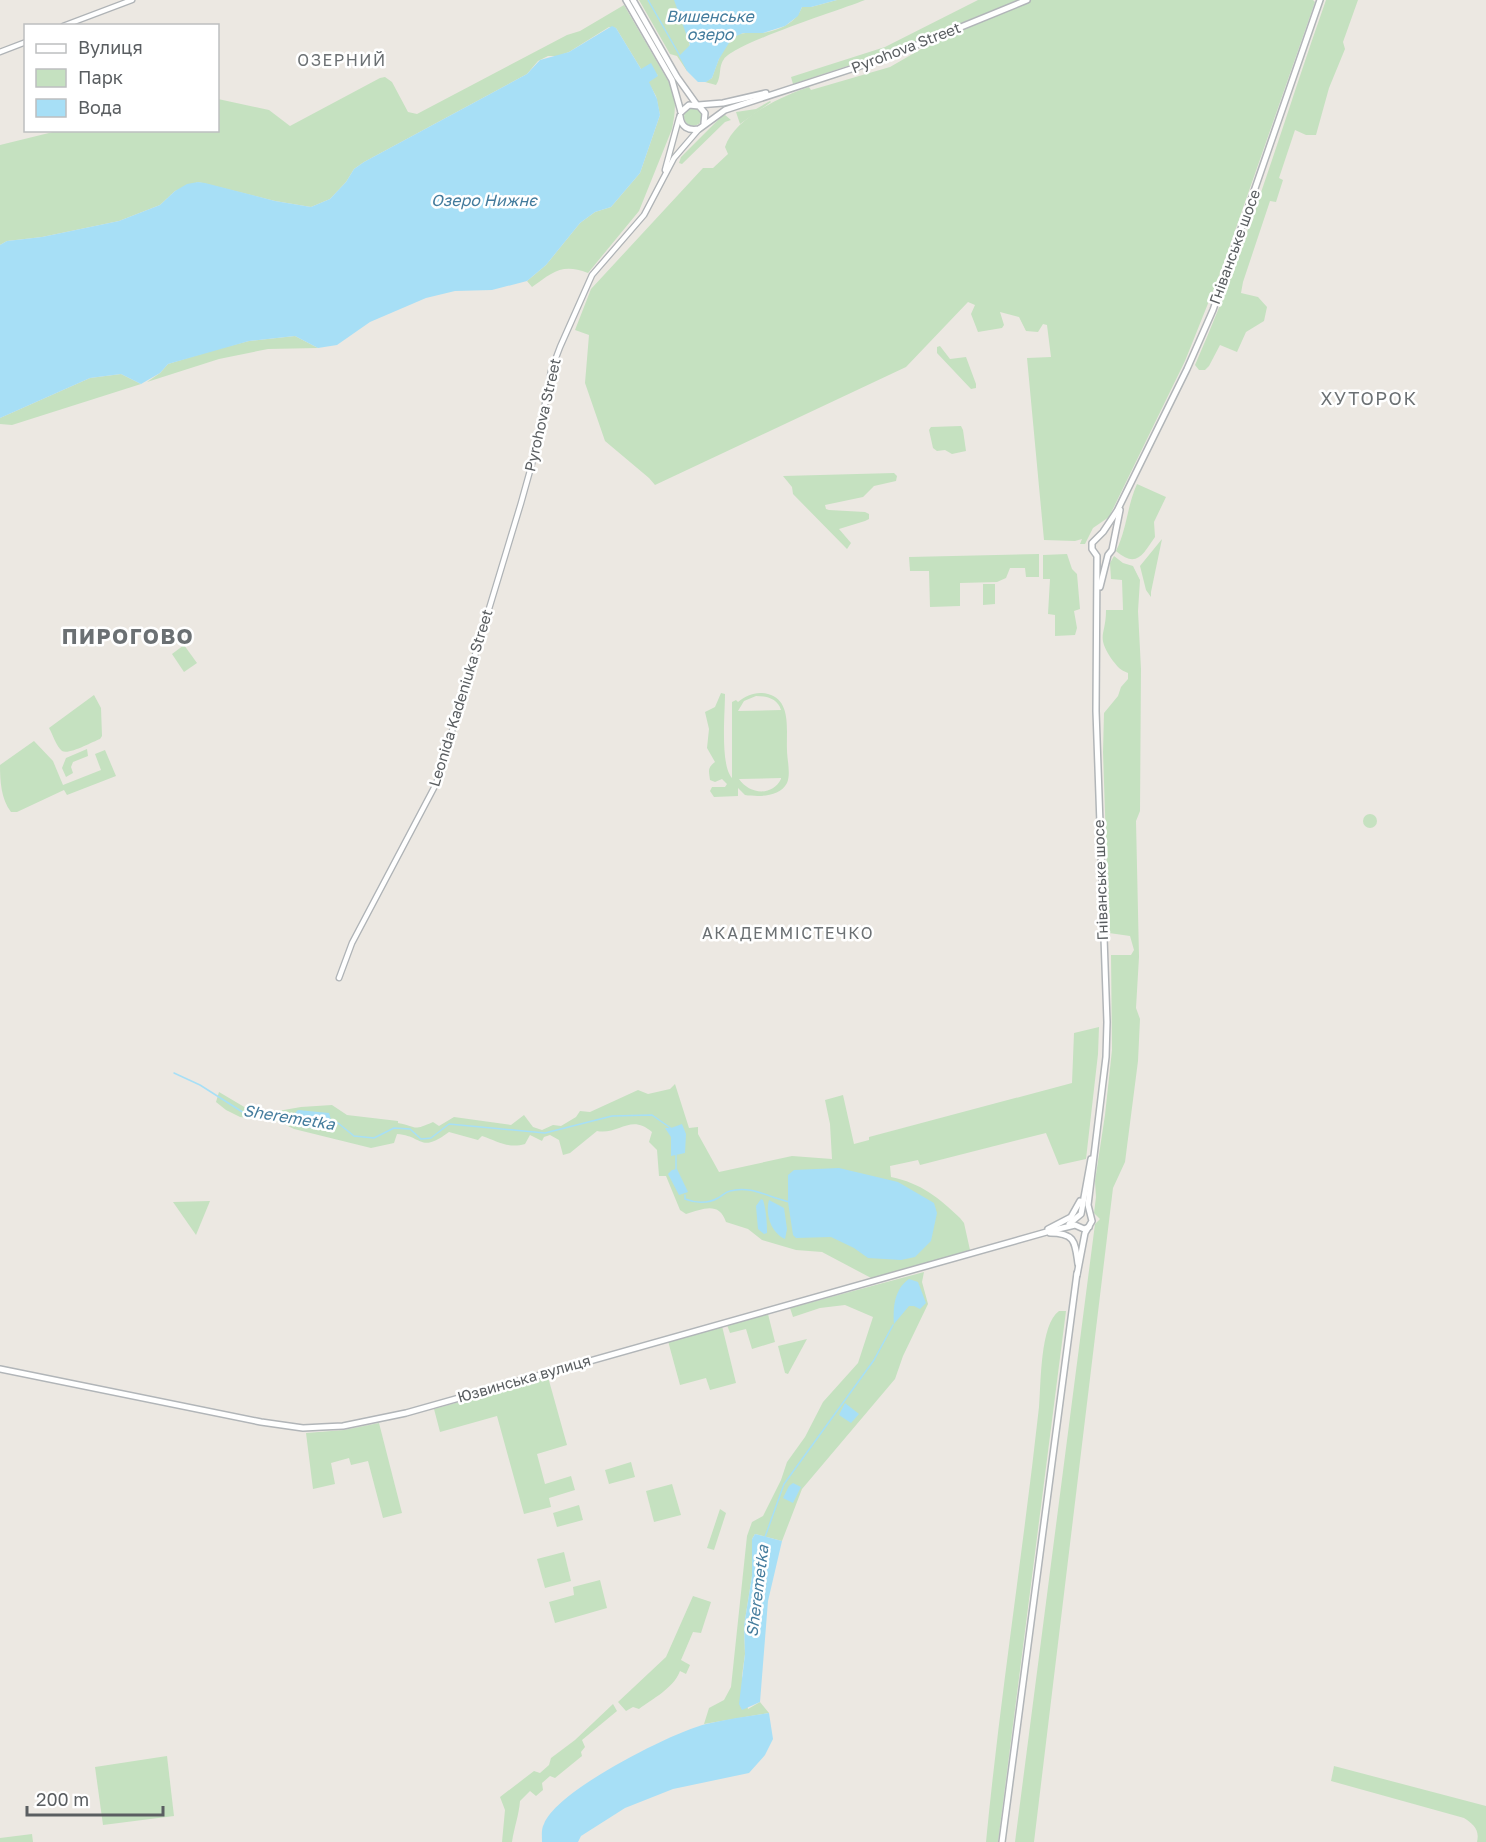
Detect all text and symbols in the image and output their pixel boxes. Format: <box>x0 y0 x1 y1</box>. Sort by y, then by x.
water label: Вишенське озеро <box>666 6 756 44</box>
street label: Pyrohova Street <box>848 18 963 76</box>
legend <box>24 24 219 132</box>
text: Вулиця <box>78 36 143 58</box>
district label: ОЗЕРНИЙ <box>297 50 387 70</box>
text: Парк <box>78 66 123 88</box>
text: Вода <box>78 96 122 118</box>
street label: Гніванське шосе <box>1205 187 1263 307</box>
water label: Озеро Нижнє <box>431 190 538 210</box>
street label: Pyrohova Street <box>520 356 564 473</box>
district label: ХУТОРОК <box>1321 387 1418 409</box>
street label: Leonida Kadeniuka Street <box>424 607 496 789</box>
district label: ПИРОГОВО <box>62 623 194 649</box>
street label: Гніванське шосе <box>1089 819 1111 941</box>
district label: АКАДЕММІСТЕЧКО <box>702 923 874 943</box>
water label: Sheremetka <box>242 1100 337 1134</box>
street label: Юзвинська вулиця <box>455 1350 592 1406</box>
water label: Sheremetka <box>741 1543 773 1638</box>
scale bar <box>27 1779 164 1817</box>
text: 200 m <box>36 1788 89 1810</box>

